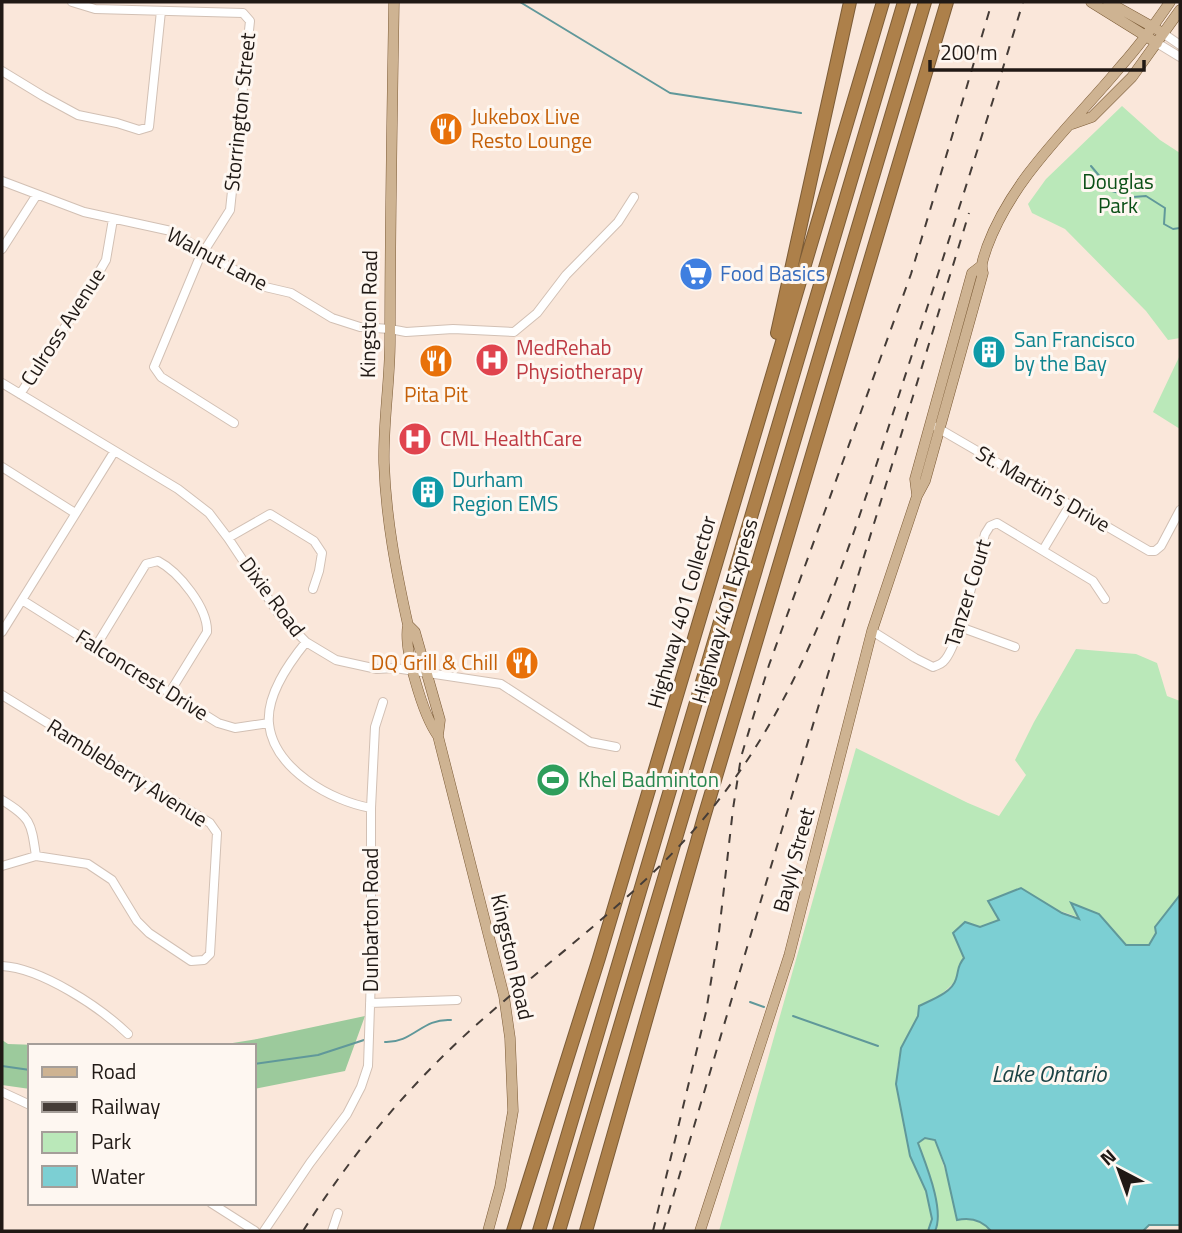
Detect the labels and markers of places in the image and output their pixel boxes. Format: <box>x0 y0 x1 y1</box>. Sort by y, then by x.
place label: Jukebox Live Resto Lounge <box>471 100 592 156</box>
restaurant icon: Jukebox Live Resto Lounge <box>427 110 465 148</box>
supermarket icon: Food Basics <box>677 255 715 293</box>
place label: Food Basics <box>720 257 825 289</box>
place label: San Francisco by the Bay <box>1014 323 1135 379</box>
place label: MedRehab Physiotherapy <box>516 331 643 387</box>
building icon: San Francisco by the Bay <box>970 333 1008 371</box>
hospital icon: MedRehab Physiotherapy <box>473 341 511 379</box>
restaurant icon: Pita Pit <box>417 342 455 380</box>
place label: Pita Pit <box>404 378 469 410</box>
hospital icon: CML HealthCare <box>396 420 434 458</box>
place label: CML HealthCare <box>440 422 582 454</box>
place label: Durham Region EMS <box>452 463 558 519</box>
building icon: Durham Region EMS <box>409 473 447 511</box>
restaurant icon: DQ Grill & Chill <box>503 644 541 682</box>
place label: DQ Grill & Chill <box>371 646 498 678</box>
sports icon: Khel Badminton <box>534 761 572 799</box>
place label: Khel Badminton <box>578 763 719 795</box>

